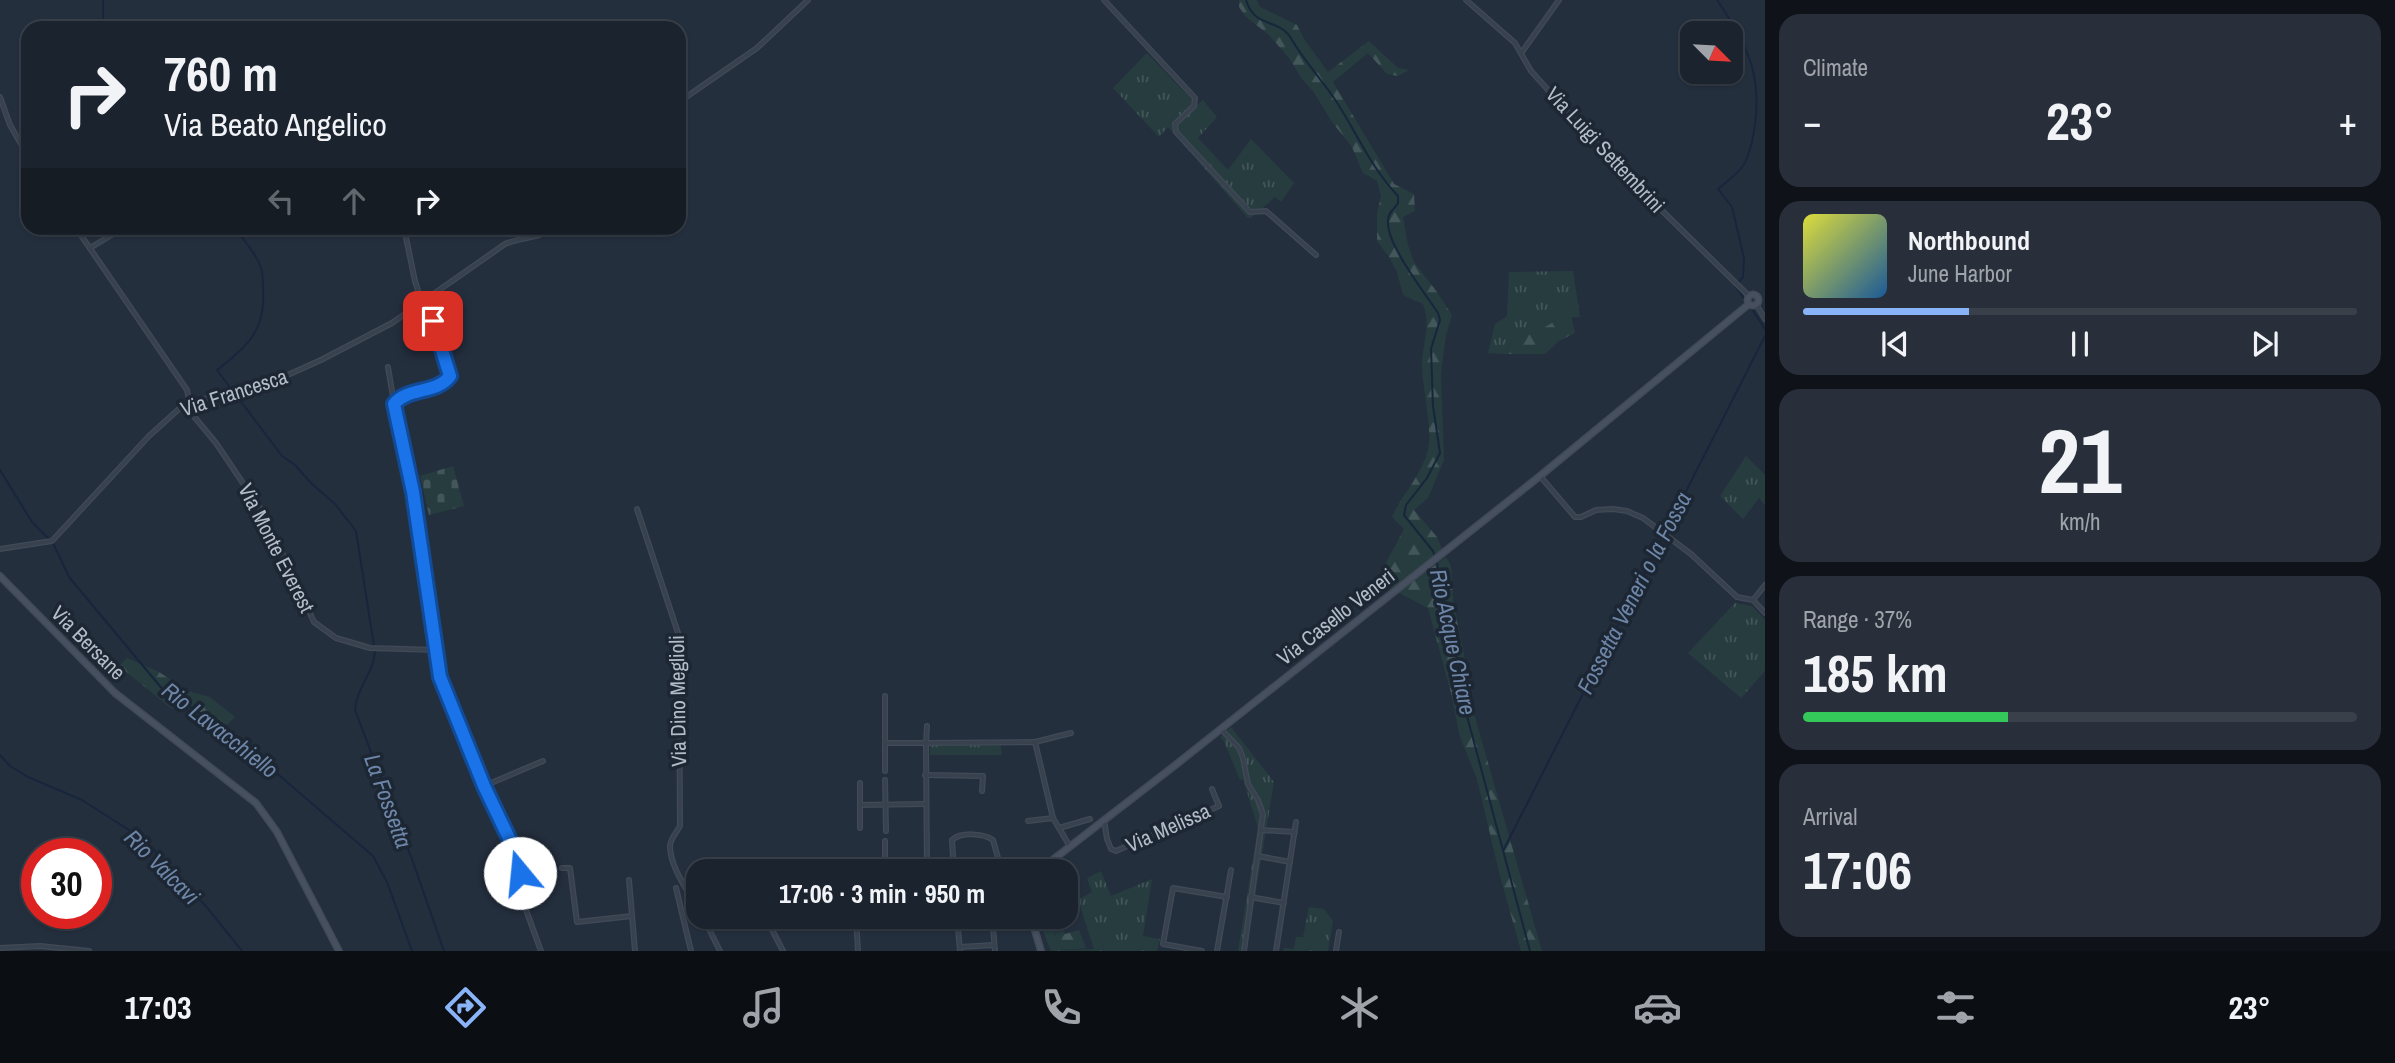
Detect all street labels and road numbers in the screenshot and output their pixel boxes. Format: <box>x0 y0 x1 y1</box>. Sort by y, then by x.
street label: Via Luigi Settembrini <box>1539 80 1671 219</box>
street label: Via Francesca <box>177 361 291 423</box>
street label: Via Monte Everest <box>231 478 322 618</box>
street label: Via Casello Veneri <box>1271 561 1401 672</box>
street label: Via Bersane <box>45 599 132 686</box>
street label: Via Dino Meglioli <box>662 635 693 767</box>
street label: Via Melissa <box>1121 796 1215 859</box>

